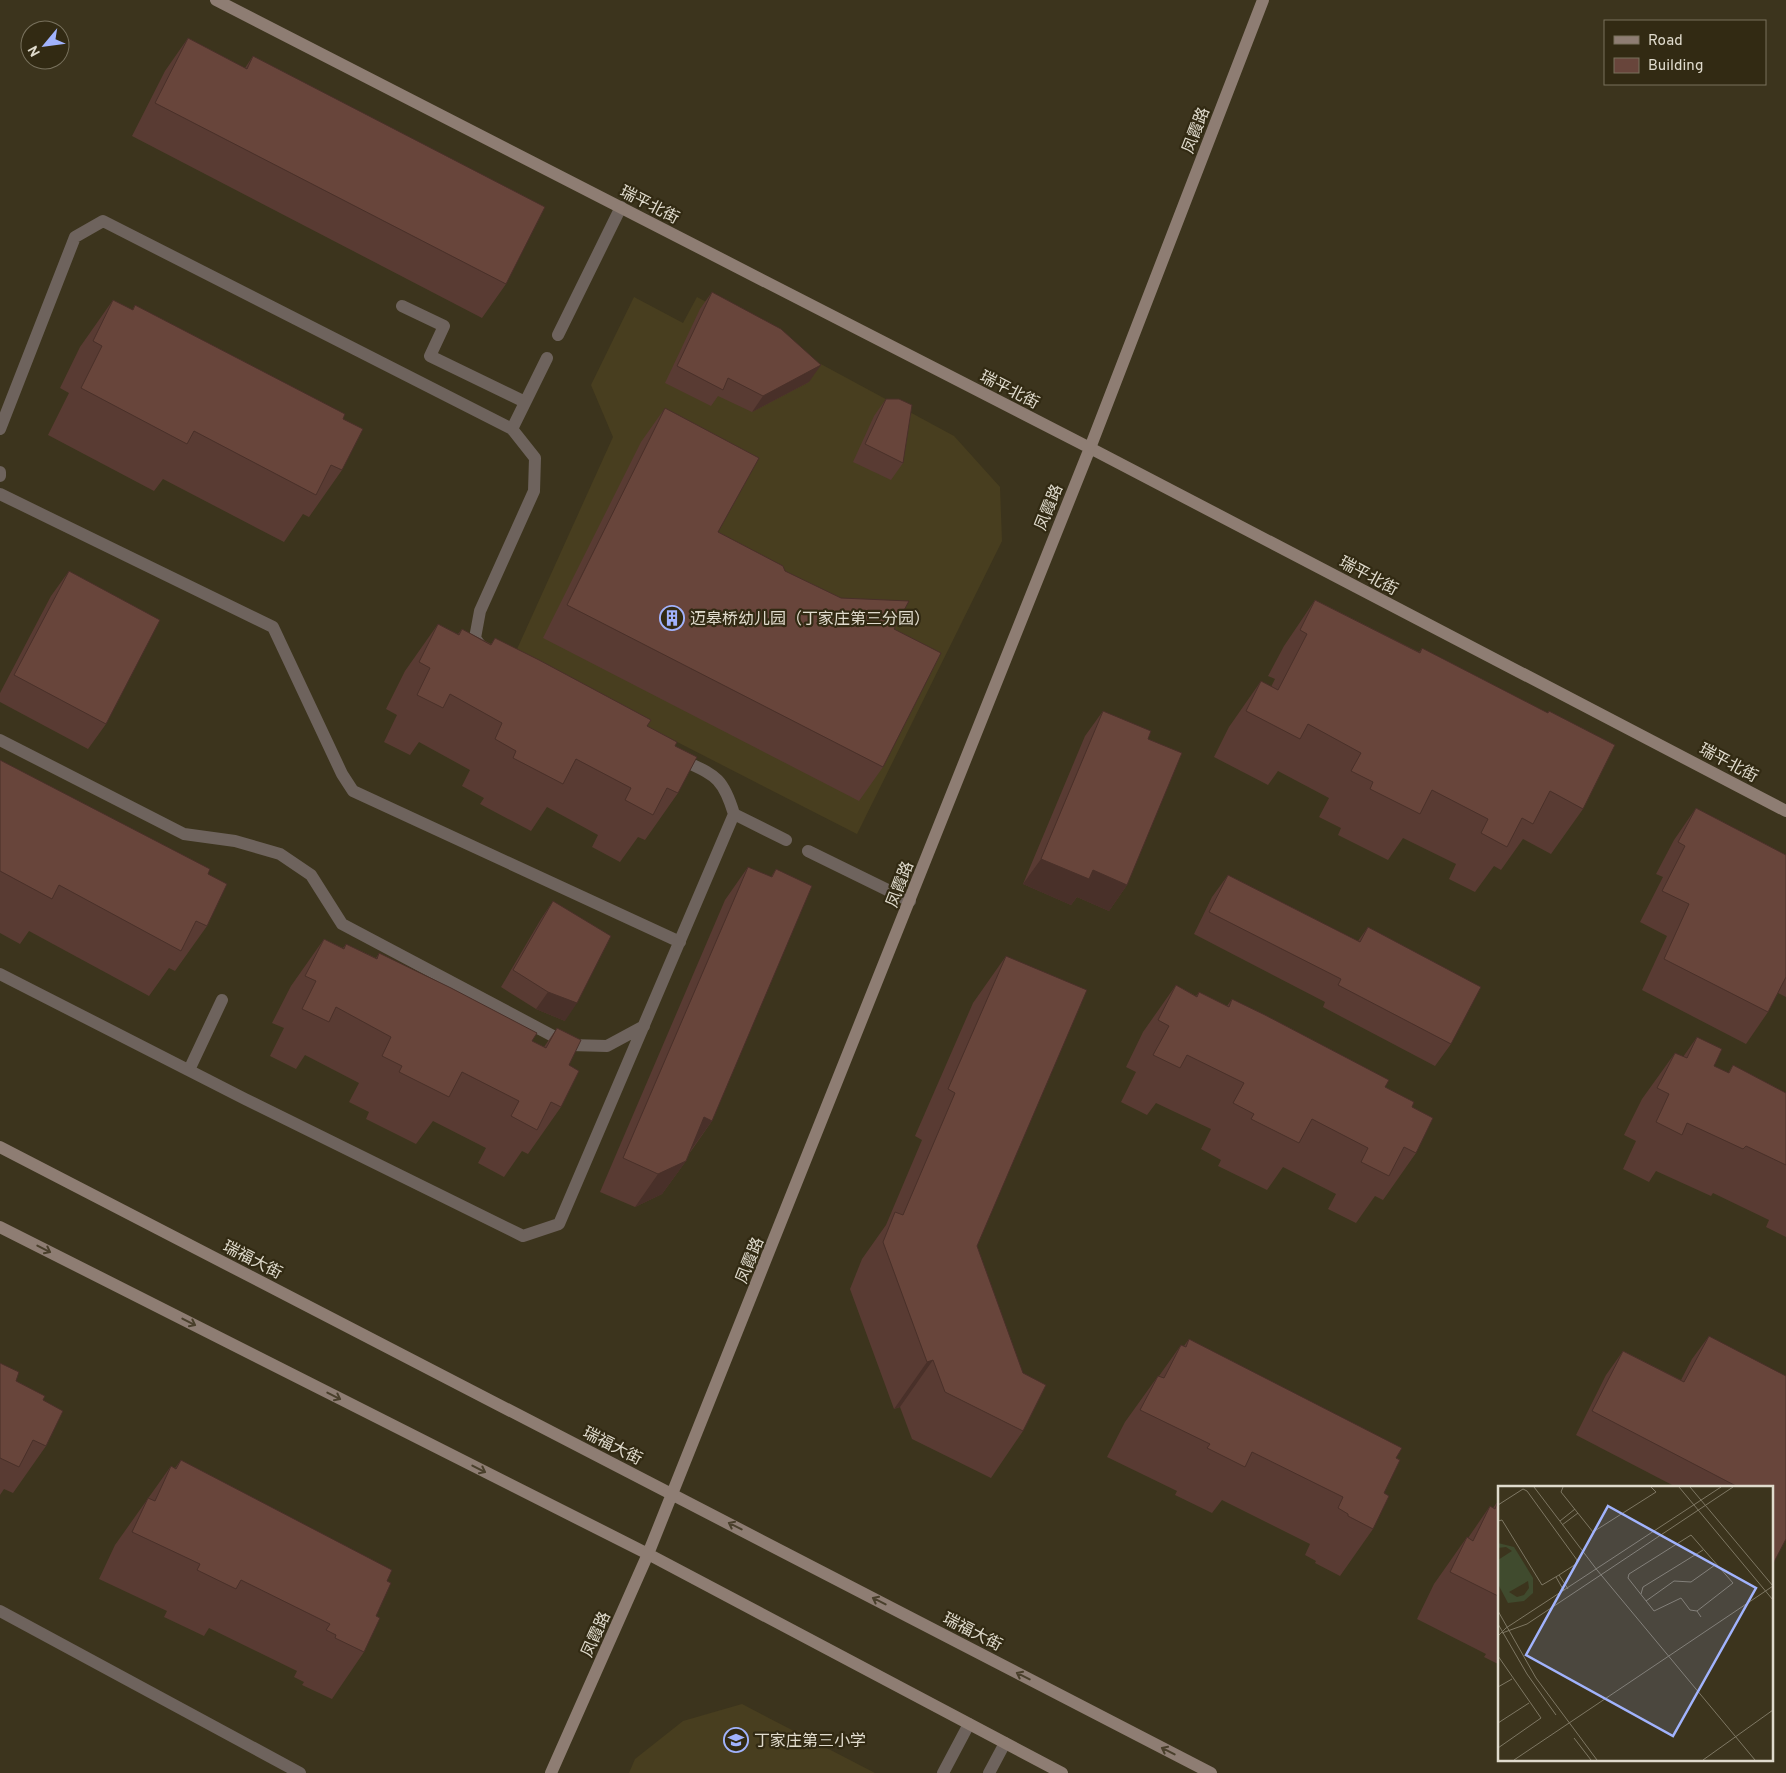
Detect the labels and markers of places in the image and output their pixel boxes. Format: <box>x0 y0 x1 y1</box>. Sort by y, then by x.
building icon: 迈皋桥幼儿园（丁家庄第三分园） <box>659 605 685 631</box>
place label: 迈皋桥幼儿园（丁家庄第三分园） <box>690 610 930 630</box>
school or university icon: 丁家庄第三小学 <box>723 1727 749 1753</box>
place label: 丁家庄第三小学 <box>754 1732 866 1752</box>

